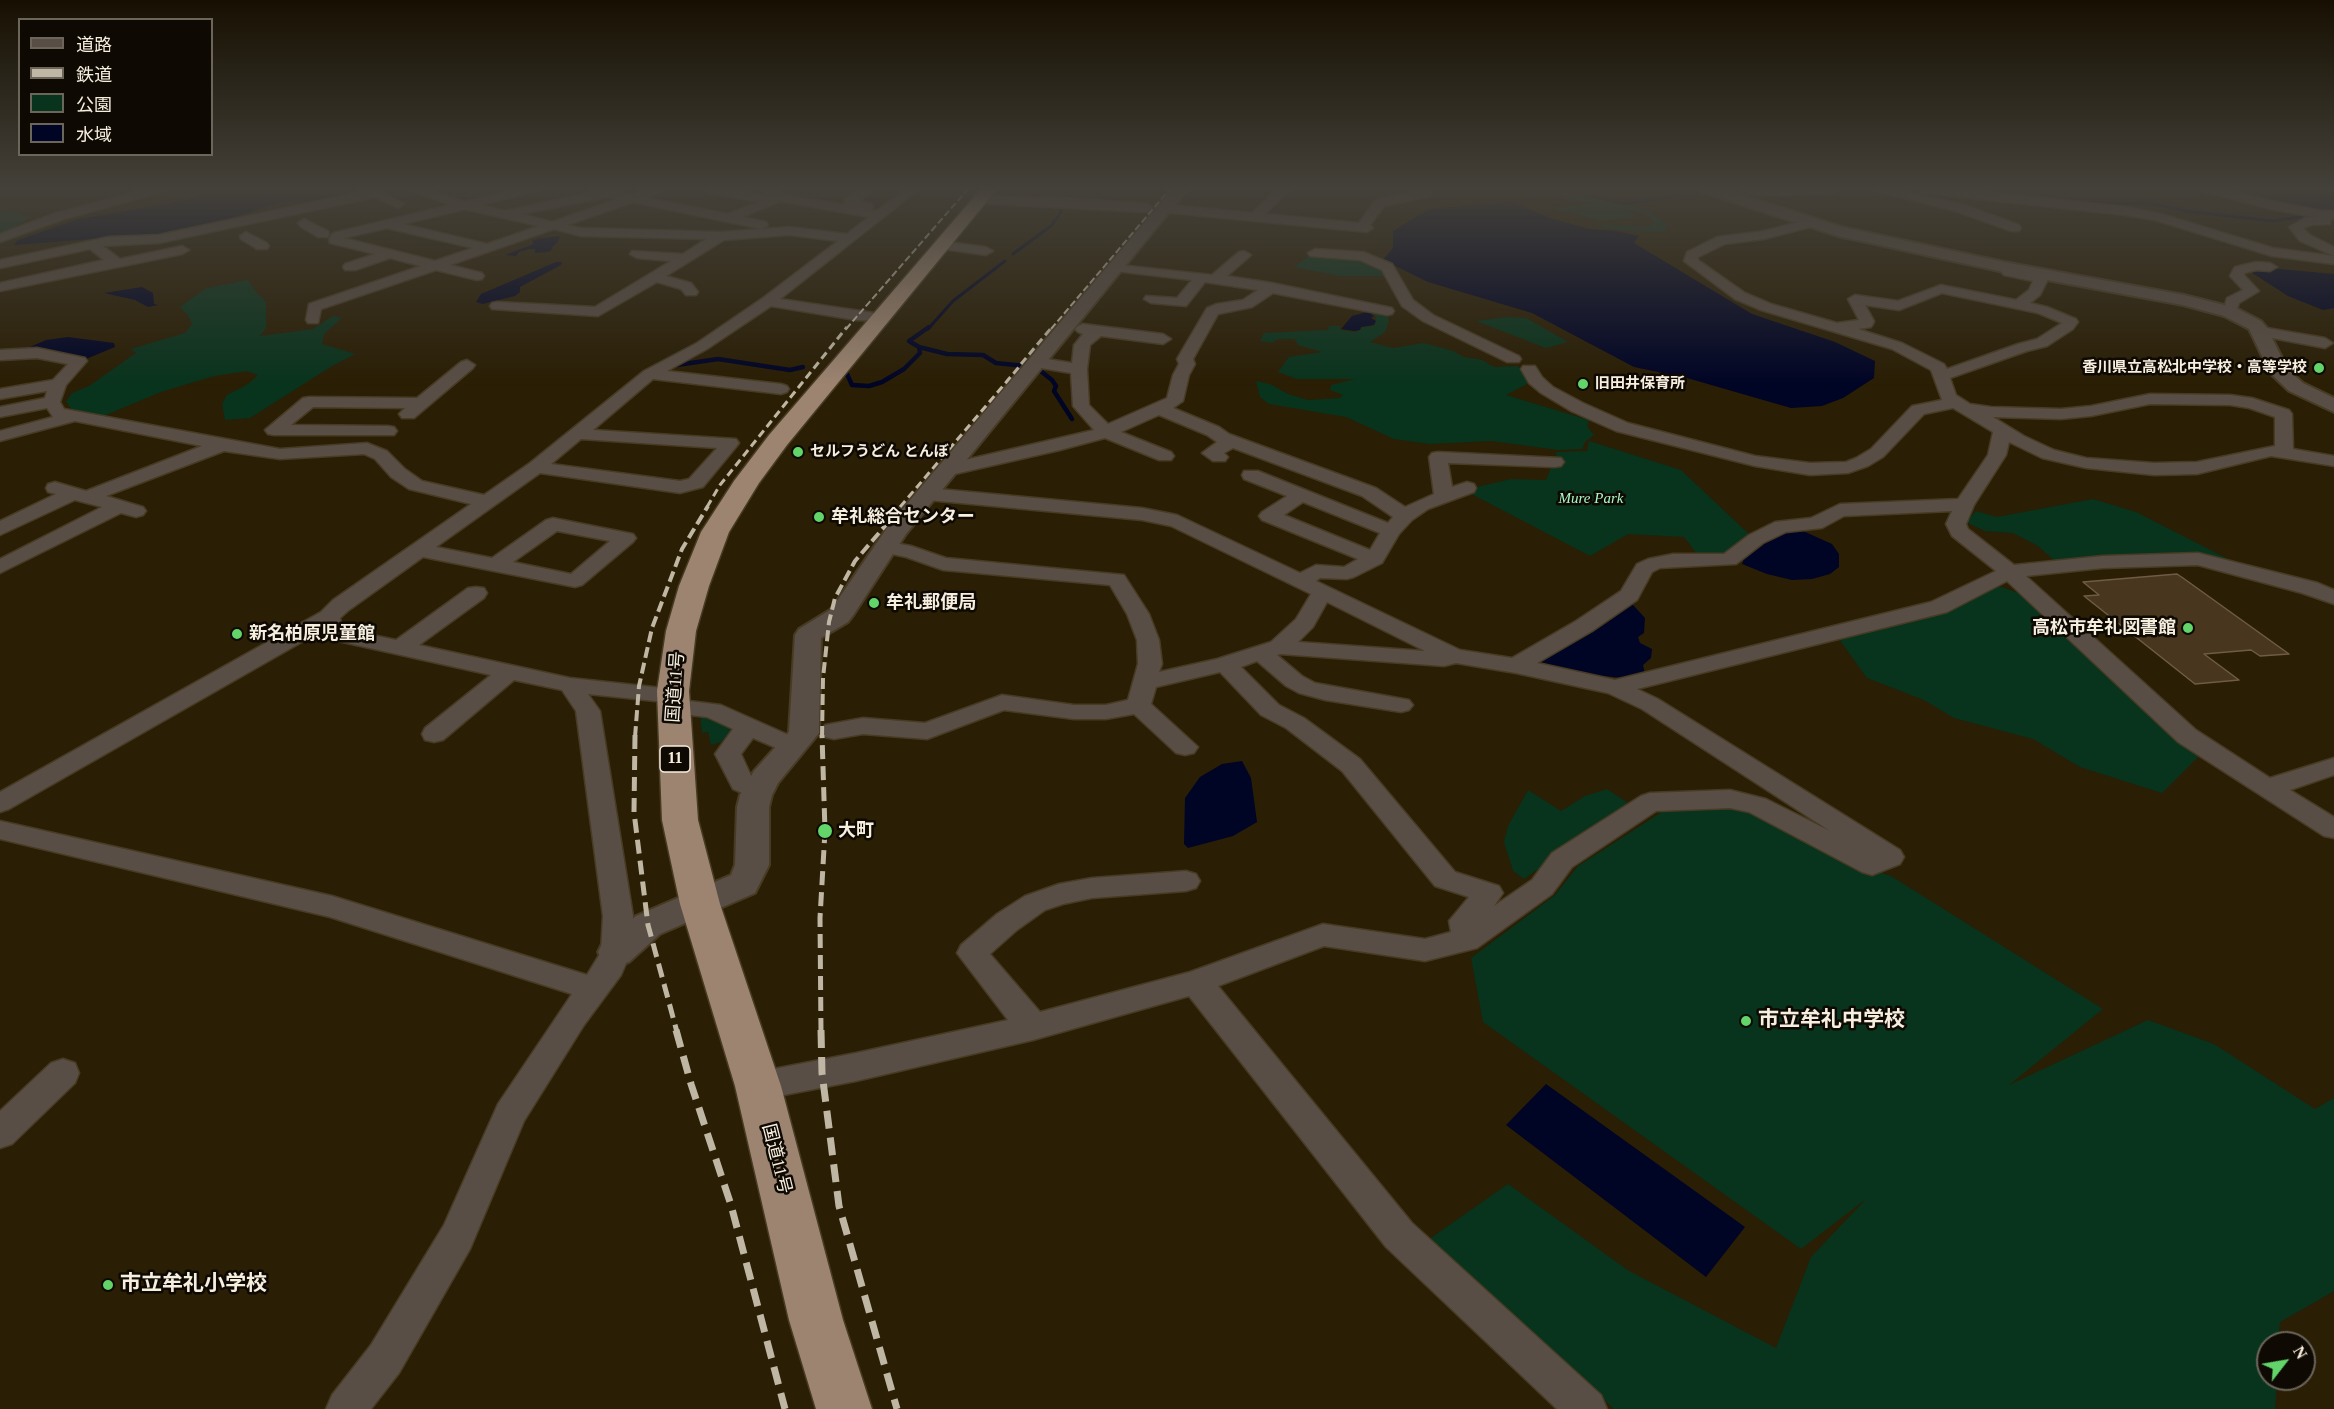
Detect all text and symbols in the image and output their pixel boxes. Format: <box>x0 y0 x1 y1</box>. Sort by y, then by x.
legend <box>18 18 213 156</box>
text: 道路 <box>76 35 112 55</box>
text: 鉄道 <box>76 65 112 85</box>
text: 公園 <box>76 95 112 115</box>
text: 水域 <box>76 125 112 145</box>
place label: 香川県立高松北中学校・高等学校 <box>2082 359 2307 377</box>
marker: 香川県立高松北中学校・高等学校 <box>2312 361 2326 375</box>
place label: 旧田井保育所 <box>1595 375 1685 393</box>
marker: 旧田井保育所 <box>1576 377 1590 391</box>
place label: セルフうどん とんぼ <box>810 443 949 461</box>
marker: セルフうどん とんぼ <box>791 445 805 459</box>
park label: Mure Park <box>1559 490 1623 508</box>
place label: 牟礼総合センター <box>831 506 975 528</box>
marker: 牟礼総合センター <box>812 510 826 524</box>
place label: 牟礼郵便局 <box>886 592 976 614</box>
marker: 牟礼郵便局 <box>867 596 881 610</box>
place label: 高松市牟礼図書館 <box>2032 617 2176 639</box>
marker: 高松市牟礼図書館 <box>2181 621 2195 635</box>
place label: 新名柏原児童館 <box>249 623 375 645</box>
marker: 新名柏原児童館 <box>230 627 244 641</box>
street label: 国道11号 <box>663 651 689 723</box>
road number: 11 <box>660 746 690 772</box>
place label: 大町 <box>838 820 874 842</box>
marker: 大町 <box>816 822 834 840</box>
place label: 市立牟礼中学校 <box>1758 1008 1905 1034</box>
marker: 市立牟礼中学校 <box>1739 1014 1753 1028</box>
street label: 国道11号 <box>757 1122 795 1196</box>
place label: 市立牟礼小学校 <box>120 1272 267 1298</box>
marker: 市立牟礼小学校 <box>101 1278 115 1292</box>
north arrow <box>2256 1331 2316 1391</box>
text: N <box>2290 1343 2310 1362</box>

